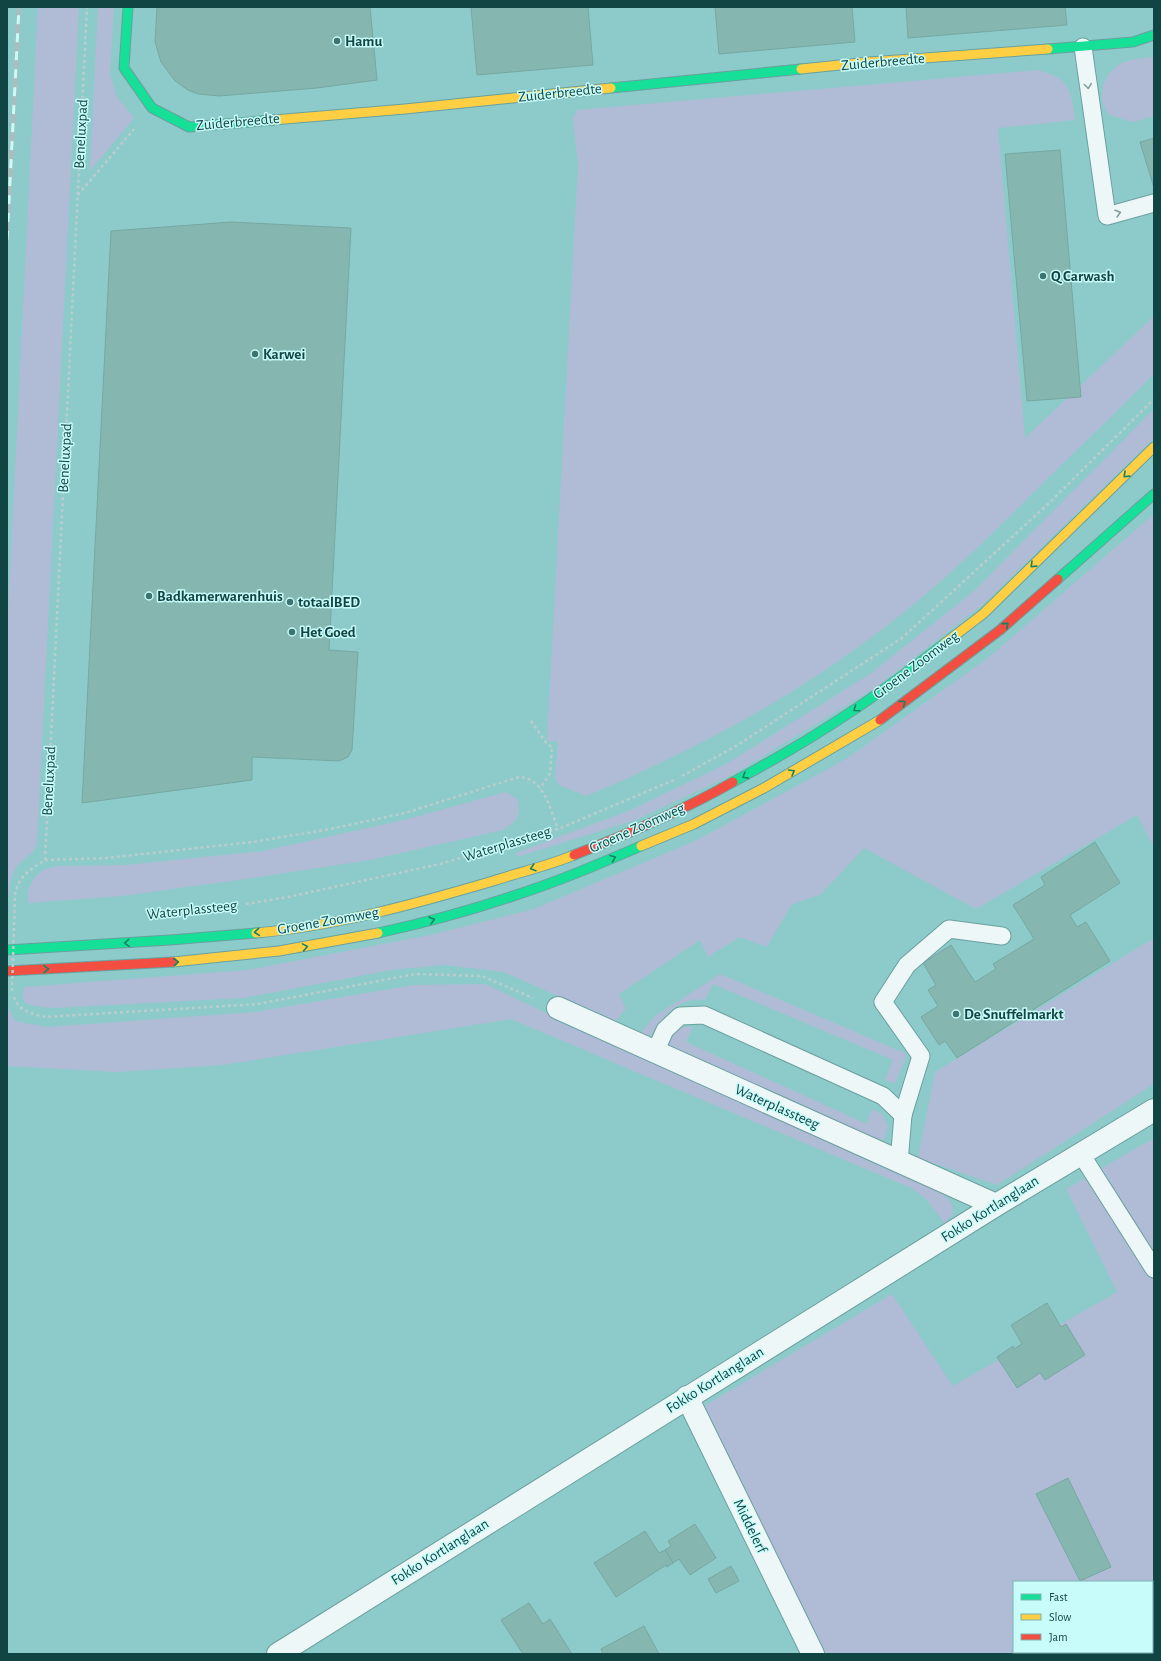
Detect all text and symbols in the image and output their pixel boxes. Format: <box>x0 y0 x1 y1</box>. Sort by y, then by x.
place label: Hamu <box>345 34 382 49</box>
marker: Hamu <box>332 36 342 46</box>
street label: Zuiderbreedte <box>841 51 926 73</box>
street label: Zuiderbreedte <box>517 81 603 105</box>
one-way arrow <box>1083 83 1092 89</box>
street label: Beneluxpad <box>72 99 90 169</box>
street label: Zuiderbreedte <box>196 111 281 133</box>
one-way arrow <box>1115 209 1122 218</box>
place label: Q Carwash <box>1051 269 1114 284</box>
marker: Q Carwash <box>1038 271 1048 281</box>
place label: Karwei <box>263 347 305 362</box>
marker: Karwei <box>250 349 260 359</box>
street label: Beneluxpad <box>56 423 74 493</box>
one-way arrow <box>1123 470 1131 477</box>
one-way arrow <box>1030 560 1038 568</box>
place label: Badkamerwarenhuis <box>157 589 283 604</box>
marker: Badkamerwarenhuis <box>144 591 154 601</box>
place label: totaalBED <box>298 595 360 610</box>
marker: totaalBED <box>285 597 295 607</box>
one-way arrow <box>1002 622 1009 629</box>
place label: Het Goed <box>300 625 356 640</box>
marker: Het Goed <box>287 627 297 637</box>
street label: Groene Zoomweg <box>870 628 962 702</box>
one-way arrow <box>898 701 905 708</box>
one-way arrow <box>854 704 861 711</box>
street label: Beneluxpad <box>40 746 58 816</box>
one-way arrow <box>788 769 795 776</box>
one-way arrow <box>742 771 749 778</box>
street label: Groene Zoomweg <box>587 800 688 856</box>
street label: Waterplassteeg <box>461 823 553 864</box>
one-way arrow <box>609 855 616 863</box>
one-way arrow <box>530 863 537 872</box>
street label: Waterplassteeg <box>146 898 239 922</box>
street label: Groene Zoomweg <box>276 905 381 937</box>
one-way arrow <box>428 916 435 925</box>
one-way arrow <box>254 928 260 937</box>
one-way arrow <box>124 938 130 947</box>
one-way arrow <box>302 943 308 952</box>
one-way arrow <box>173 958 179 967</box>
one-way arrow <box>43 965 49 973</box>
place label: De Snuffelmarkt <box>964 1007 1063 1022</box>
marker: De Snuffelmarkt <box>951 1009 961 1019</box>
street label: Waterplassteeg <box>732 1082 822 1133</box>
street label: Fokko Kortlanglaan <box>939 1173 1041 1245</box>
street label: Fokko Kortlanglaan <box>664 1344 766 1416</box>
street label: Middelerf <box>731 1497 770 1557</box>
street label: Fokko Kortlanglaan <box>389 1516 491 1588</box>
legend <box>1013 1581 1153 1653</box>
text: Fast <box>1049 1591 1068 1603</box>
text: Slow <box>1049 1611 1071 1623</box>
text: Jam <box>1049 1631 1068 1643</box>

